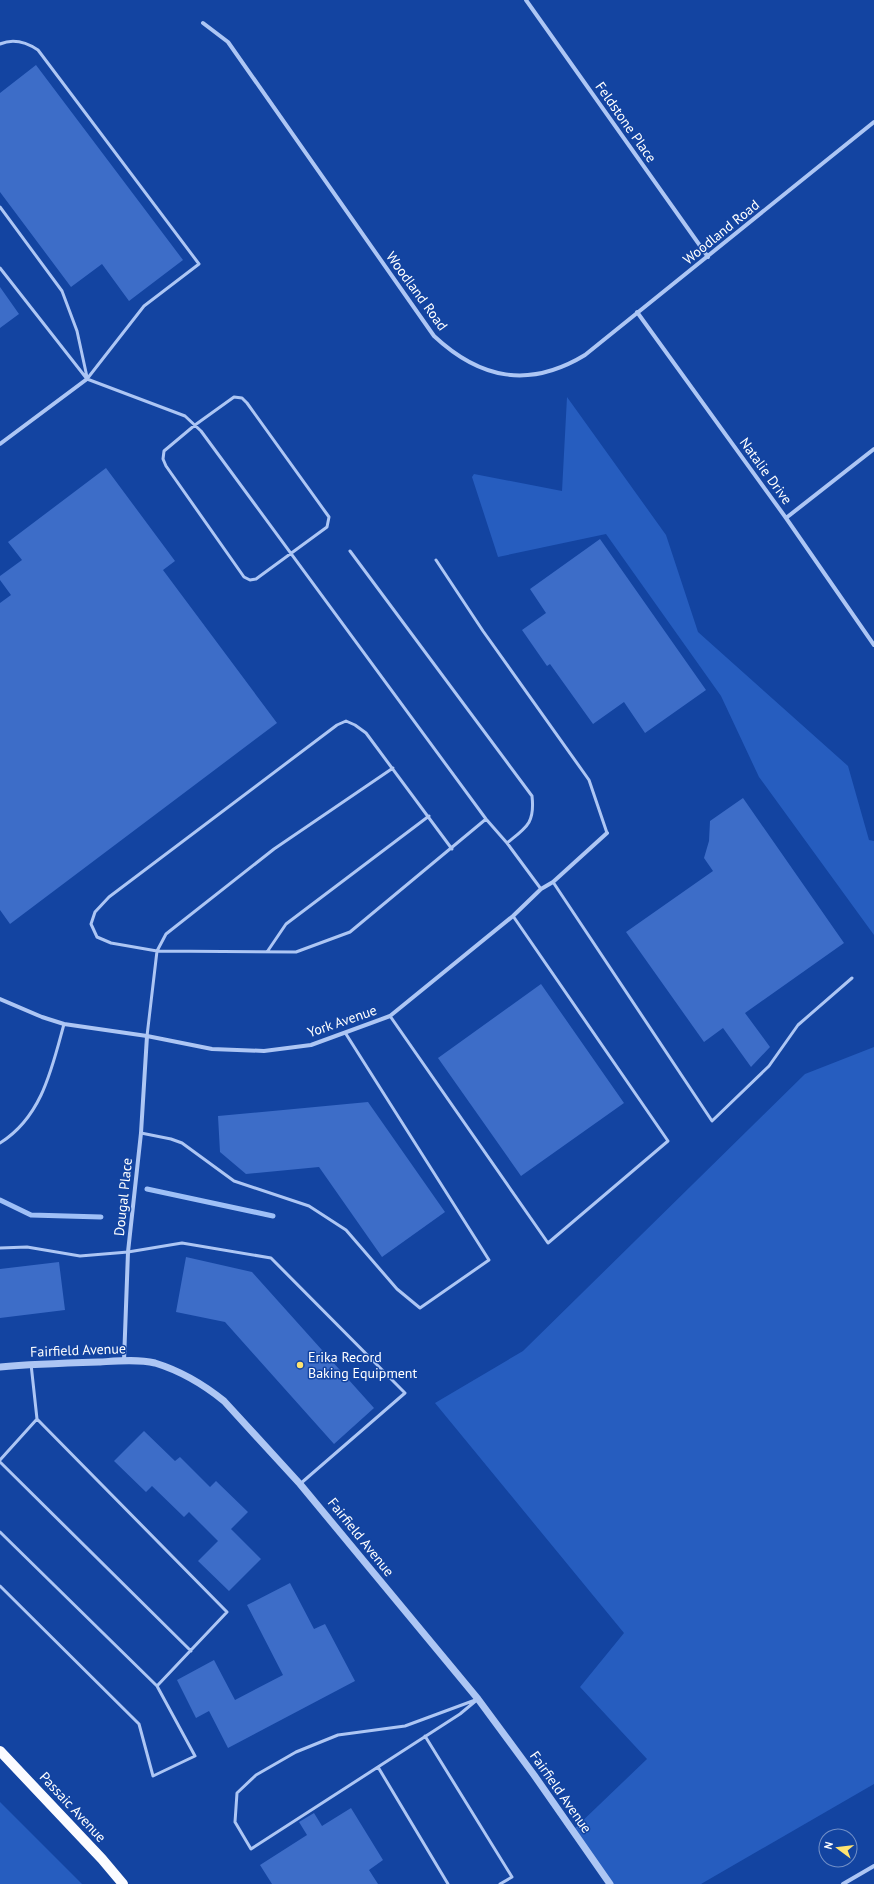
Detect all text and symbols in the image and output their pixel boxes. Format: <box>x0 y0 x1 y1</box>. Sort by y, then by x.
street label: Feldstone Place <box>592 78 660 166</box>
street label: Woodland Road <box>679 196 763 268</box>
street label: Woodland Road <box>382 248 452 334</box>
street label: Natalie Drive <box>736 434 796 508</box>
street label: York Avenue <box>305 1001 379 1041</box>
street label: Dougal Place <box>110 1157 136 1237</box>
street label: Fairfield Avenue <box>30 1339 126 1361</box>
place label: Erika Record Baking Equipment <box>308 1348 418 1382</box>
marker: Erika Record Baking Equipment <box>295 1360 305 1370</box>
street label: Fairfield Avenue <box>324 1494 398 1580</box>
street label: Fairfield Avenue <box>526 1748 596 1836</box>
street label: Passaic Avenue <box>36 1768 110 1846</box>
north arrow <box>818 1828 858 1868</box>
text: N <box>821 1840 836 1851</box>

